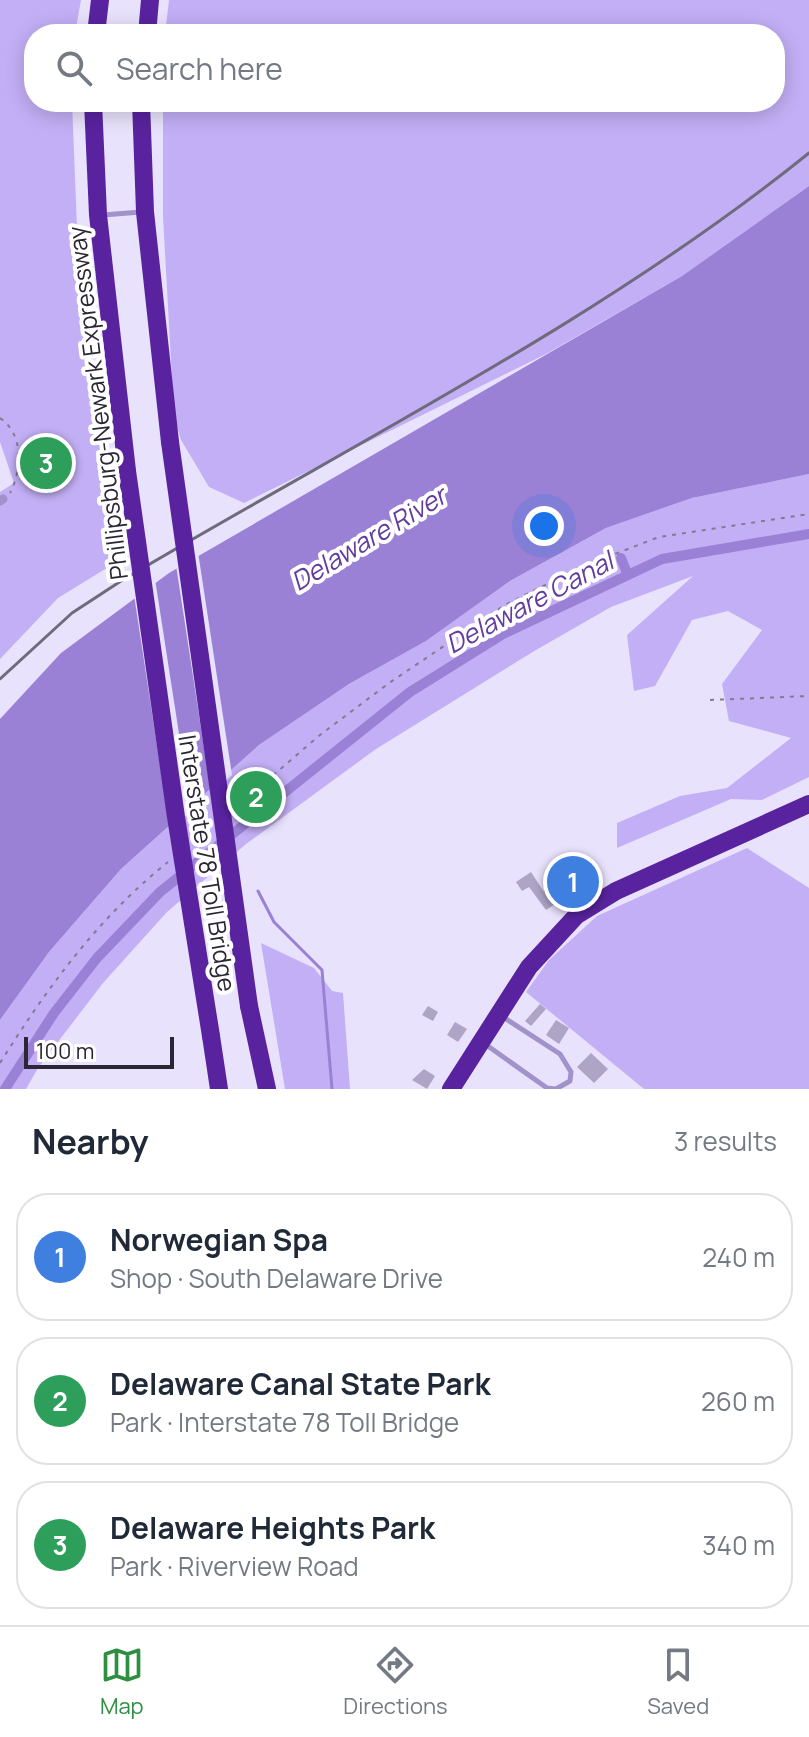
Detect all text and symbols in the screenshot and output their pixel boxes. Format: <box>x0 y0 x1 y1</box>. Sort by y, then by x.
search box <box>24 24 785 112</box>
icon: search <box>52 46 96 90</box>
text: Search here <box>116 48 283 89</box>
street label: Phillipsburg-Newark Expressway <box>59 224 135 582</box>
pin: 3 <box>20 433 72 493</box>
water label: Delaware River <box>284 476 456 599</box>
your location <box>524 506 564 546</box>
water label: Delaware Canal <box>439 541 622 661</box>
street label: Interstate 78 Toll Bridge <box>171 732 245 994</box>
pin: 2 <box>230 767 282 827</box>
pin: 1 <box>547 852 599 912</box>
scale bar <box>24 1033 174 1069</box>
text: 100 m <box>36 1036 94 1066</box>
text: Nearby <box>32 1118 148 1164</box>
text: 3 results <box>674 1123 777 1159</box>
text: Norwegian Spa <box>110 1219 328 1260</box>
text: 1 <box>54 1239 66 1275</box>
text: 240 m <box>702 1239 775 1275</box>
text: Shop · South Delaware Drive <box>110 1260 443 1296</box>
text: Delaware Canal State Park <box>110 1363 491 1404</box>
text: 2 <box>52 1383 68 1419</box>
text: 260 m <box>701 1383 775 1419</box>
text: Park · Interstate 78 Toll Bridge <box>110 1404 459 1440</box>
text: Delaware Heights Park <box>110 1507 435 1548</box>
text: 3 <box>52 1527 68 1563</box>
text: 340 m <box>702 1527 775 1563</box>
text: Park · Riverview Road <box>110 1548 359 1584</box>
tab: Map <box>100 1643 144 1721</box>
tab: Directions <box>343 1643 448 1721</box>
tab: Saved <box>647 1643 709 1721</box>

